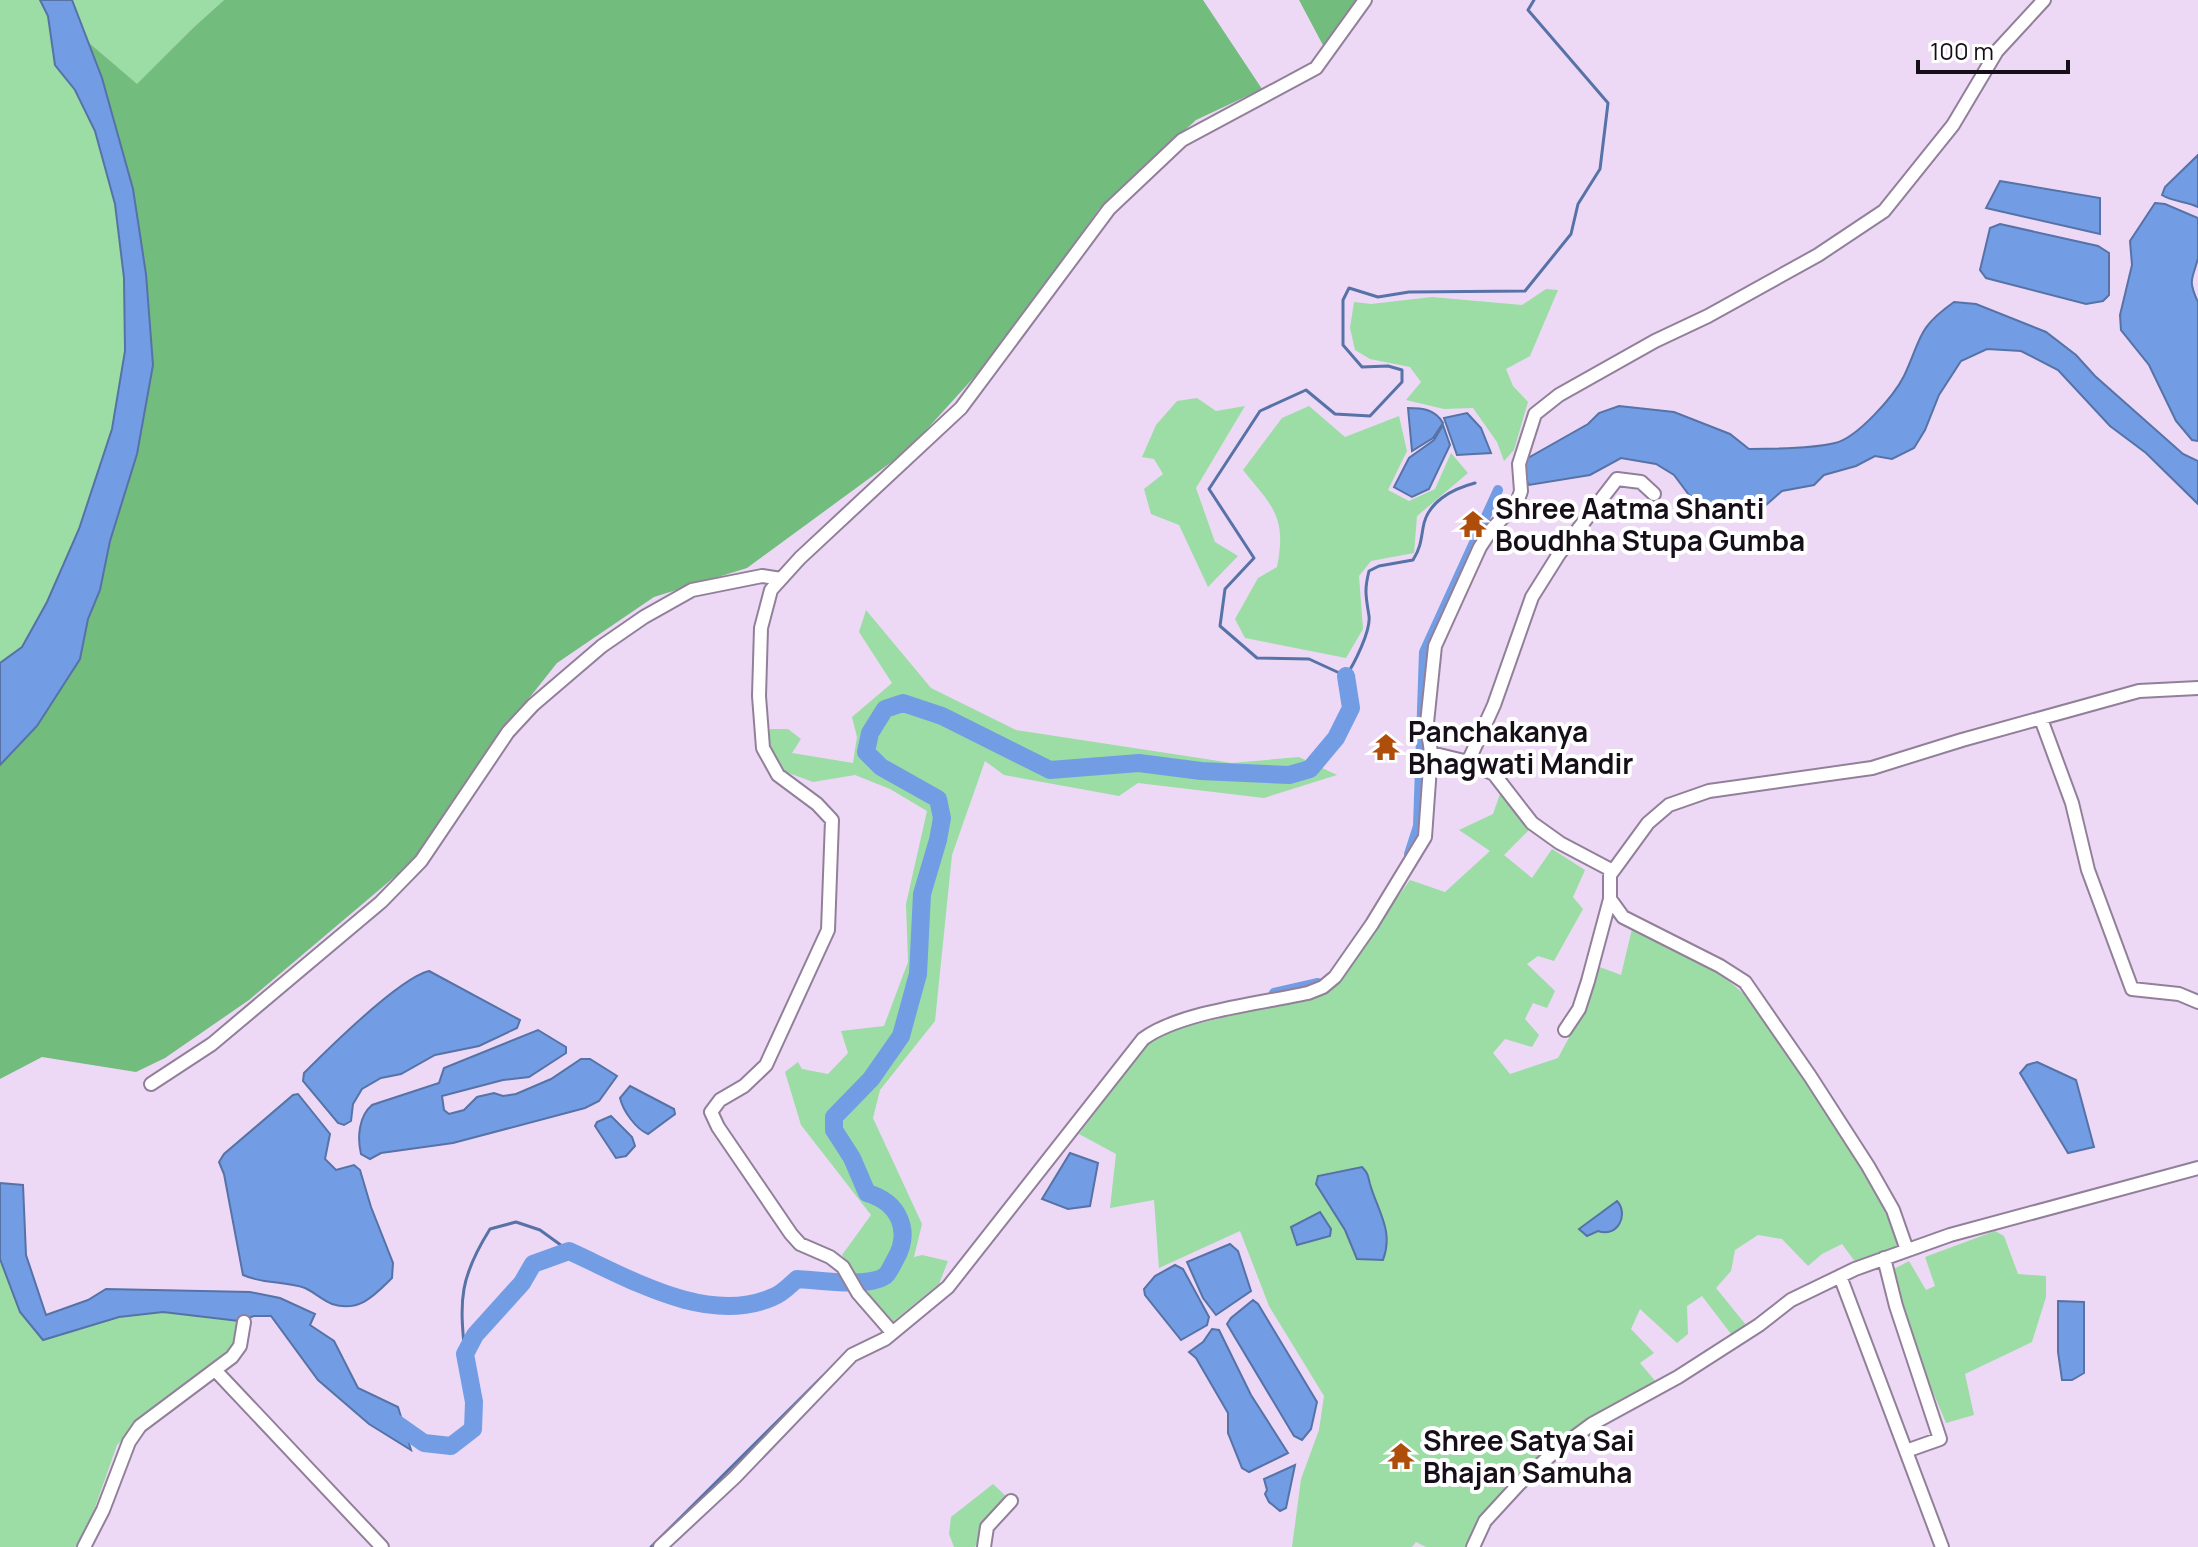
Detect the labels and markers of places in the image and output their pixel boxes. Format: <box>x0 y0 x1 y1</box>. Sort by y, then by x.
place label: Shree Aatma Shanti Boudhha Stupa Gumba <box>1495 489 1805 559</box>
temple icon: Shree Aatma Shanti Boudhha Stupa Gumba <box>1458 509 1488 539</box>
place label: Panchakanya Bhagwati Mandir <box>1408 712 1634 782</box>
temple icon: Panchakanya Bhagwati Mandir <box>1371 732 1401 762</box>
place label: Shree Satya Sai Bhajan Samuha <box>1423 1421 1635 1491</box>
temple icon: Shree Satya Sai Bhajan Samuha <box>1386 1441 1416 1471</box>

